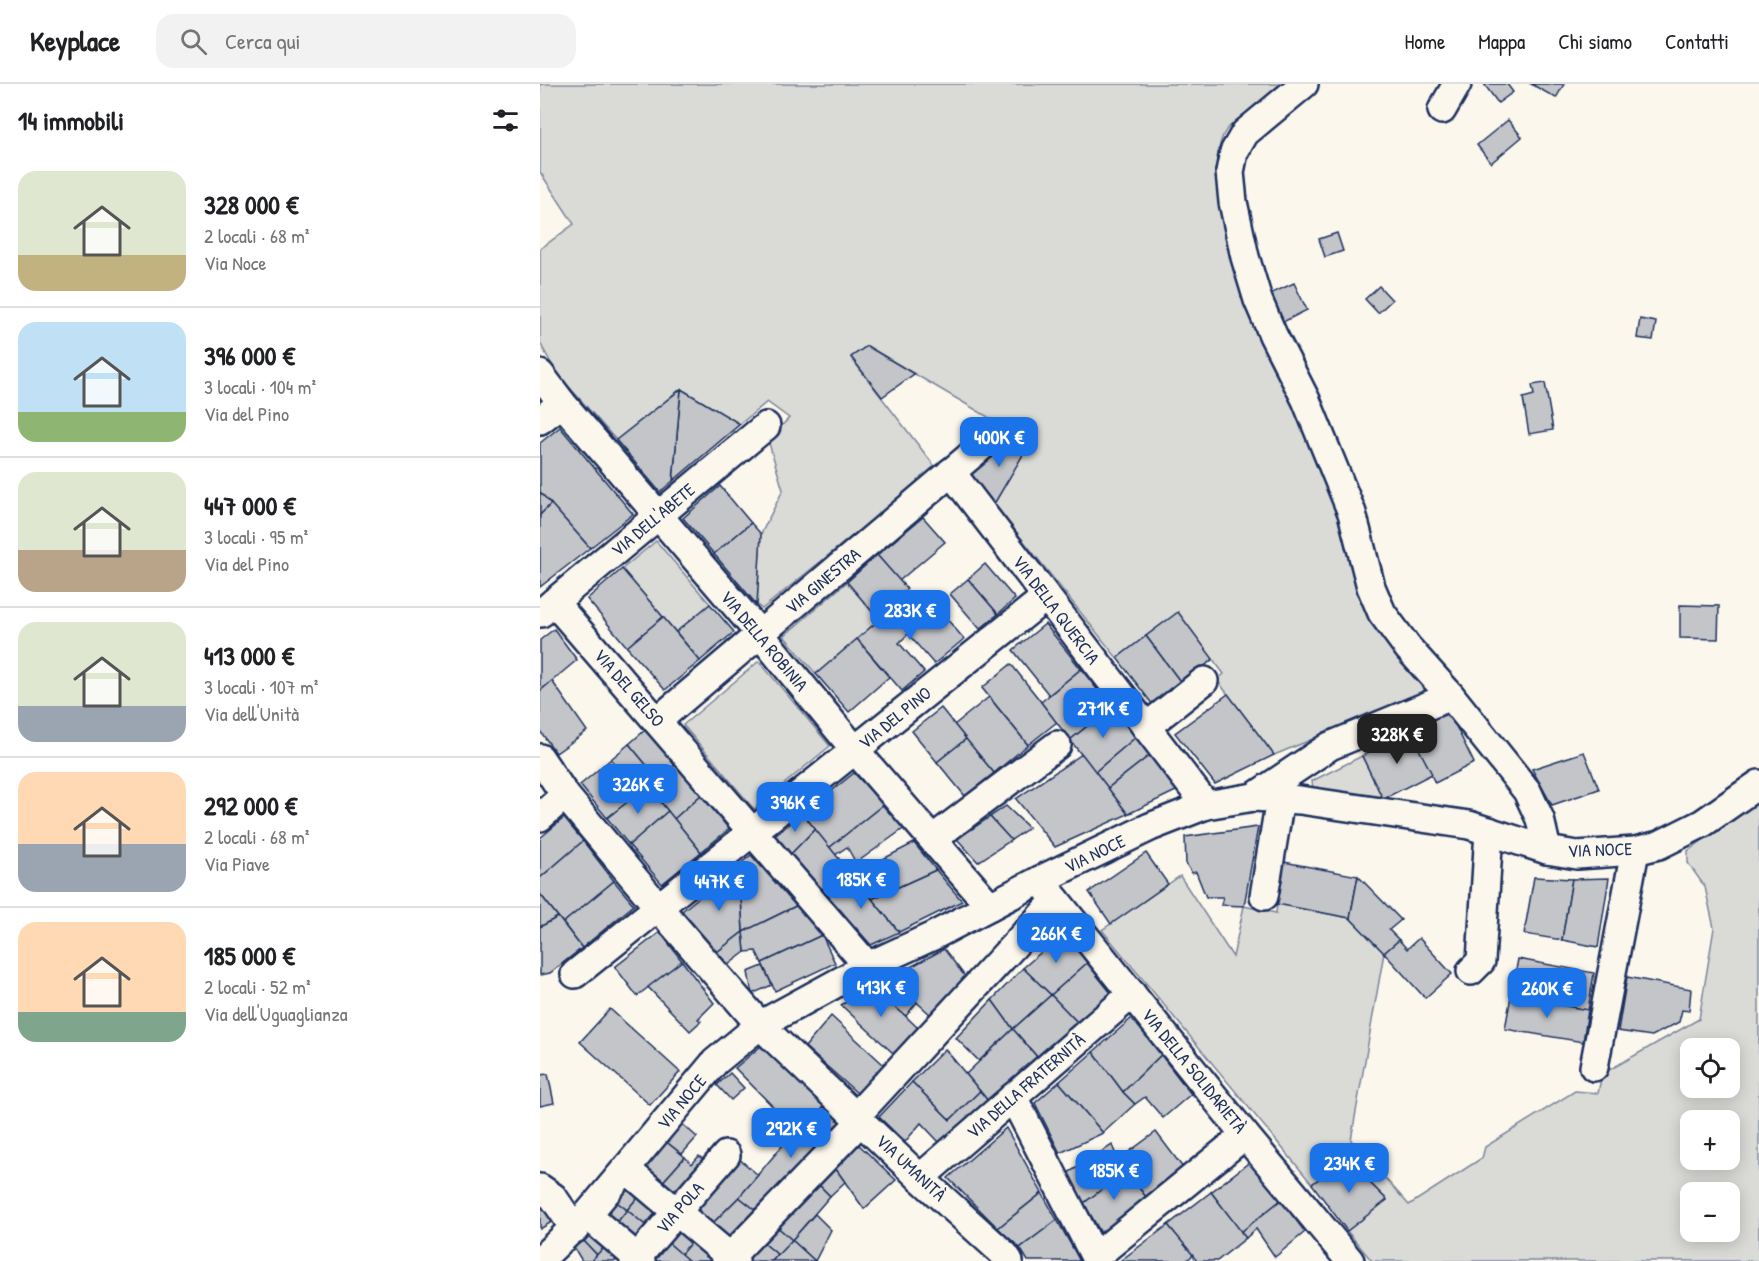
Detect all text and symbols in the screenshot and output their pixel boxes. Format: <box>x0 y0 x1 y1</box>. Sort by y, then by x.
search box <box>156 14 576 68</box>
text: Keyplace <box>30 22 120 60</box>
icon: search <box>177 25 210 58</box>
text: Cerca qui <box>225 26 300 56</box>
text: Home <box>1404 27 1445 56</box>
text: Mappa <box>1478 27 1525 56</box>
text: Chi siamo <box>1558 27 1632 56</box>
text: Contatti <box>1665 27 1729 56</box>
text: 14 immobili <box>18 103 124 138</box>
icon: filters <box>489 104 522 137</box>
text: 328 000 € <box>204 187 298 222</box>
icon: home <box>66 195 138 267</box>
text: 2 locali · 68 m² <box>204 222 309 249</box>
text: Via Noce <box>204 249 267 276</box>
text: 396 000 € <box>204 338 295 373</box>
icon: home <box>66 346 138 418</box>
text: 3 locali · 104 m² <box>204 373 316 400</box>
text: Via del Pino <box>204 400 289 427</box>
pin: 400K € <box>950 417 1048 468</box>
text: 400K € <box>974 423 1024 450</box>
street label: VIA DELL'ABETE <box>605 477 700 562</box>
text: 447 000 € <box>204 488 296 523</box>
icon: home <box>66 496 138 568</box>
text: 3 locali · 95 m² <box>204 523 308 550</box>
street label: VIA GINESTRA <box>780 542 866 620</box>
text: Via del Pino <box>204 550 289 577</box>
street label: VIA DELLA QUERCIA <box>1007 550 1106 670</box>
street label: VIA DELLA ROBINIA <box>715 585 814 696</box>
pin: 283K € <box>861 590 959 641</box>
text: 283K € <box>884 596 936 623</box>
text: 413 000 € <box>204 638 294 673</box>
street label: VIA DEL GELSO <box>588 643 670 732</box>
icon: home <box>66 646 138 718</box>
text: 3 locali · 107 m² <box>204 673 318 700</box>
street label: VIA DEL PINO <box>853 680 936 755</box>
pin: 271K € <box>1054 688 1152 739</box>
text: 271K € <box>1077 694 1129 721</box>
text: Via dell'Unità <box>204 700 299 727</box>
pin: 328K € <box>1348 714 1446 765</box>
text: 328K € <box>1371 720 1423 747</box>
pin: 326K € <box>589 764 687 815</box>
text: 326K € <box>613 770 663 797</box>
pin: 396K € <box>746 782 844 833</box>
text: 292 000 € <box>204 788 297 823</box>
text: 396K € <box>771 788 819 815</box>
icon: home <box>66 796 138 868</box>
text: 2 locali · 68 m² <box>204 823 309 850</box>
street label: VIA NOCE <box>1060 828 1129 879</box>
street label: VIA NOCE <box>1567 836 1633 863</box>
text: Via Piave <box>204 850 270 877</box>
pin: 185K € <box>812 859 910 910</box>
pin: 447K € <box>670 861 768 912</box>
text: 185K € <box>836 865 886 892</box>
text: 447K € <box>694 867 744 894</box>
pin: 266K € <box>1007 913 1105 964</box>
text: 266K € <box>1031 919 1081 946</box>
text: 185 000 € <box>204 938 295 973</box>
icon: home <box>66 946 138 1018</box>
pin: 413K € <box>832 967 930 1018</box>
pin: 260K € <box>1498 968 1596 1019</box>
text: 2 locali · 52 m² <box>204 973 311 1000</box>
text: 413K € <box>857 973 905 1000</box>
text: 260K € <box>1522 974 1572 1001</box>
text: Via dell'Uguaglianza <box>204 1000 348 1027</box>
street label: VIA DELLA SOLIDARIETÀ <box>1136 1003 1253 1139</box>
street label: VIA DELLA FRATERNITÀ <box>961 1027 1090 1144</box>
map controls <box>1680 1038 1740 1242</box>
button: locate <box>1680 1038 1740 1098</box>
street label: VIA NOCE <box>651 1069 712 1134</box>
pin: 292K € <box>742 1108 840 1159</box>
button: + <box>1680 1110 1740 1170</box>
text: 292K € <box>766 1114 816 1141</box>
street label: VIA UMANITÀ <box>871 1129 952 1207</box>
pin: 234K € <box>1300 1143 1398 1194</box>
text: 234K € <box>1324 1149 1374 1176</box>
pin: 185K € <box>1065 1150 1163 1201</box>
text: 185K € <box>1089 1156 1139 1183</box>
street label: VIA POLA <box>650 1176 709 1239</box>
button: − <box>1680 1182 1740 1242</box>

